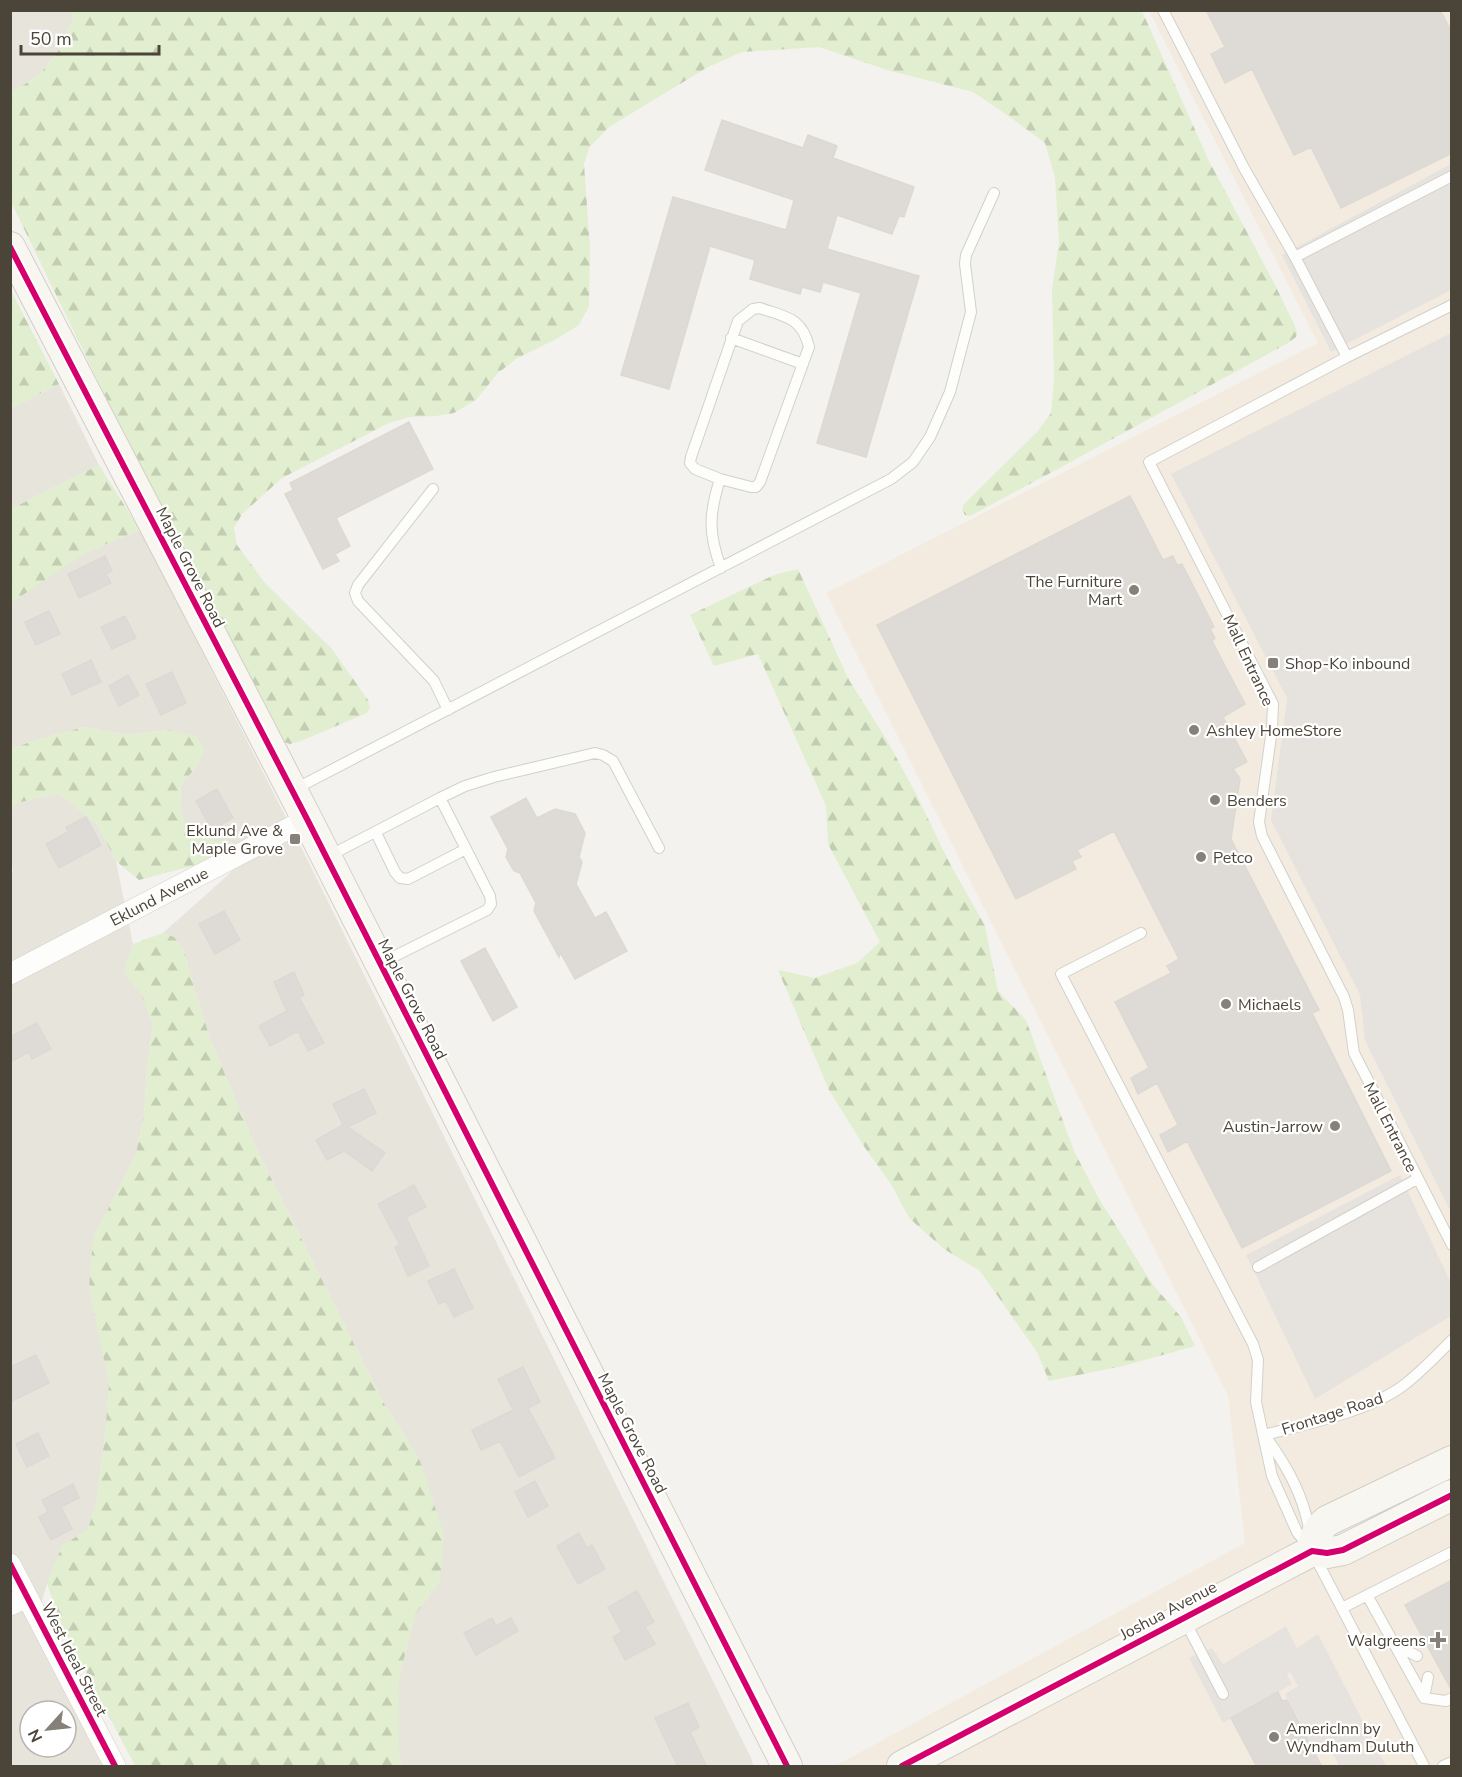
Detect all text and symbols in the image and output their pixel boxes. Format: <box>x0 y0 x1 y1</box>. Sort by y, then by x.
scale bar <box>21 18 159 56</box>
text: 50 m <box>30 27 72 51</box>
street label: Maple Grove Road <box>150 503 230 632</box>
place label: The Furniture Mart <box>1026 571 1122 611</box>
marker: The Furniture Mart <box>1127 583 1141 597</box>
street label: Mall Entrance <box>1217 611 1279 710</box>
place label: Shop-Ko inbound <box>1285 653 1410 675</box>
marker: Shop-Ko inbound <box>1266 656 1280 670</box>
place label: Ashley HomeStore <box>1206 720 1341 742</box>
marker: Ashley HomeStore <box>1187 723 1201 737</box>
place label: Benders <box>1227 790 1287 812</box>
marker: Benders <box>1208 793 1222 807</box>
place label: Eklund Ave & Maple Grove <box>186 820 283 860</box>
marker: Eklund Ave & Maple Grove <box>288 832 302 846</box>
place label: Petco <box>1213 847 1253 869</box>
marker: Petco <box>1194 850 1208 864</box>
street label: Eklund Avenue <box>106 862 212 932</box>
street label: Maple Grove Road <box>372 935 452 1064</box>
place label: Michaels <box>1238 994 1301 1016</box>
marker: Michaels <box>1219 997 1233 1011</box>
street label: Mall Entrance <box>1358 1078 1422 1176</box>
place label: Austin-Jarrow <box>1223 1116 1324 1138</box>
marker: Austin-Jarrow <box>1328 1119 1342 1133</box>
street label: Maple Grove Road <box>592 1369 672 1498</box>
street label: Frontage Road <box>1279 1387 1386 1441</box>
street label: Joshua Avenue <box>1115 1576 1221 1646</box>
street label: West Ideal Street <box>36 1599 113 1721</box>
place label: Walgreens <box>1347 1630 1426 1652</box>
marker: Walgreens <box>1431 1633 1445 1647</box>
north arrow <box>18 1699 78 1759</box>
place label: AmericInn by Wyndham Duluth <box>1286 1718 1414 1758</box>
text: N <box>23 1725 48 1746</box>
marker: AmericInn by Wyndham Duluth <box>1267 1730 1281 1744</box>

